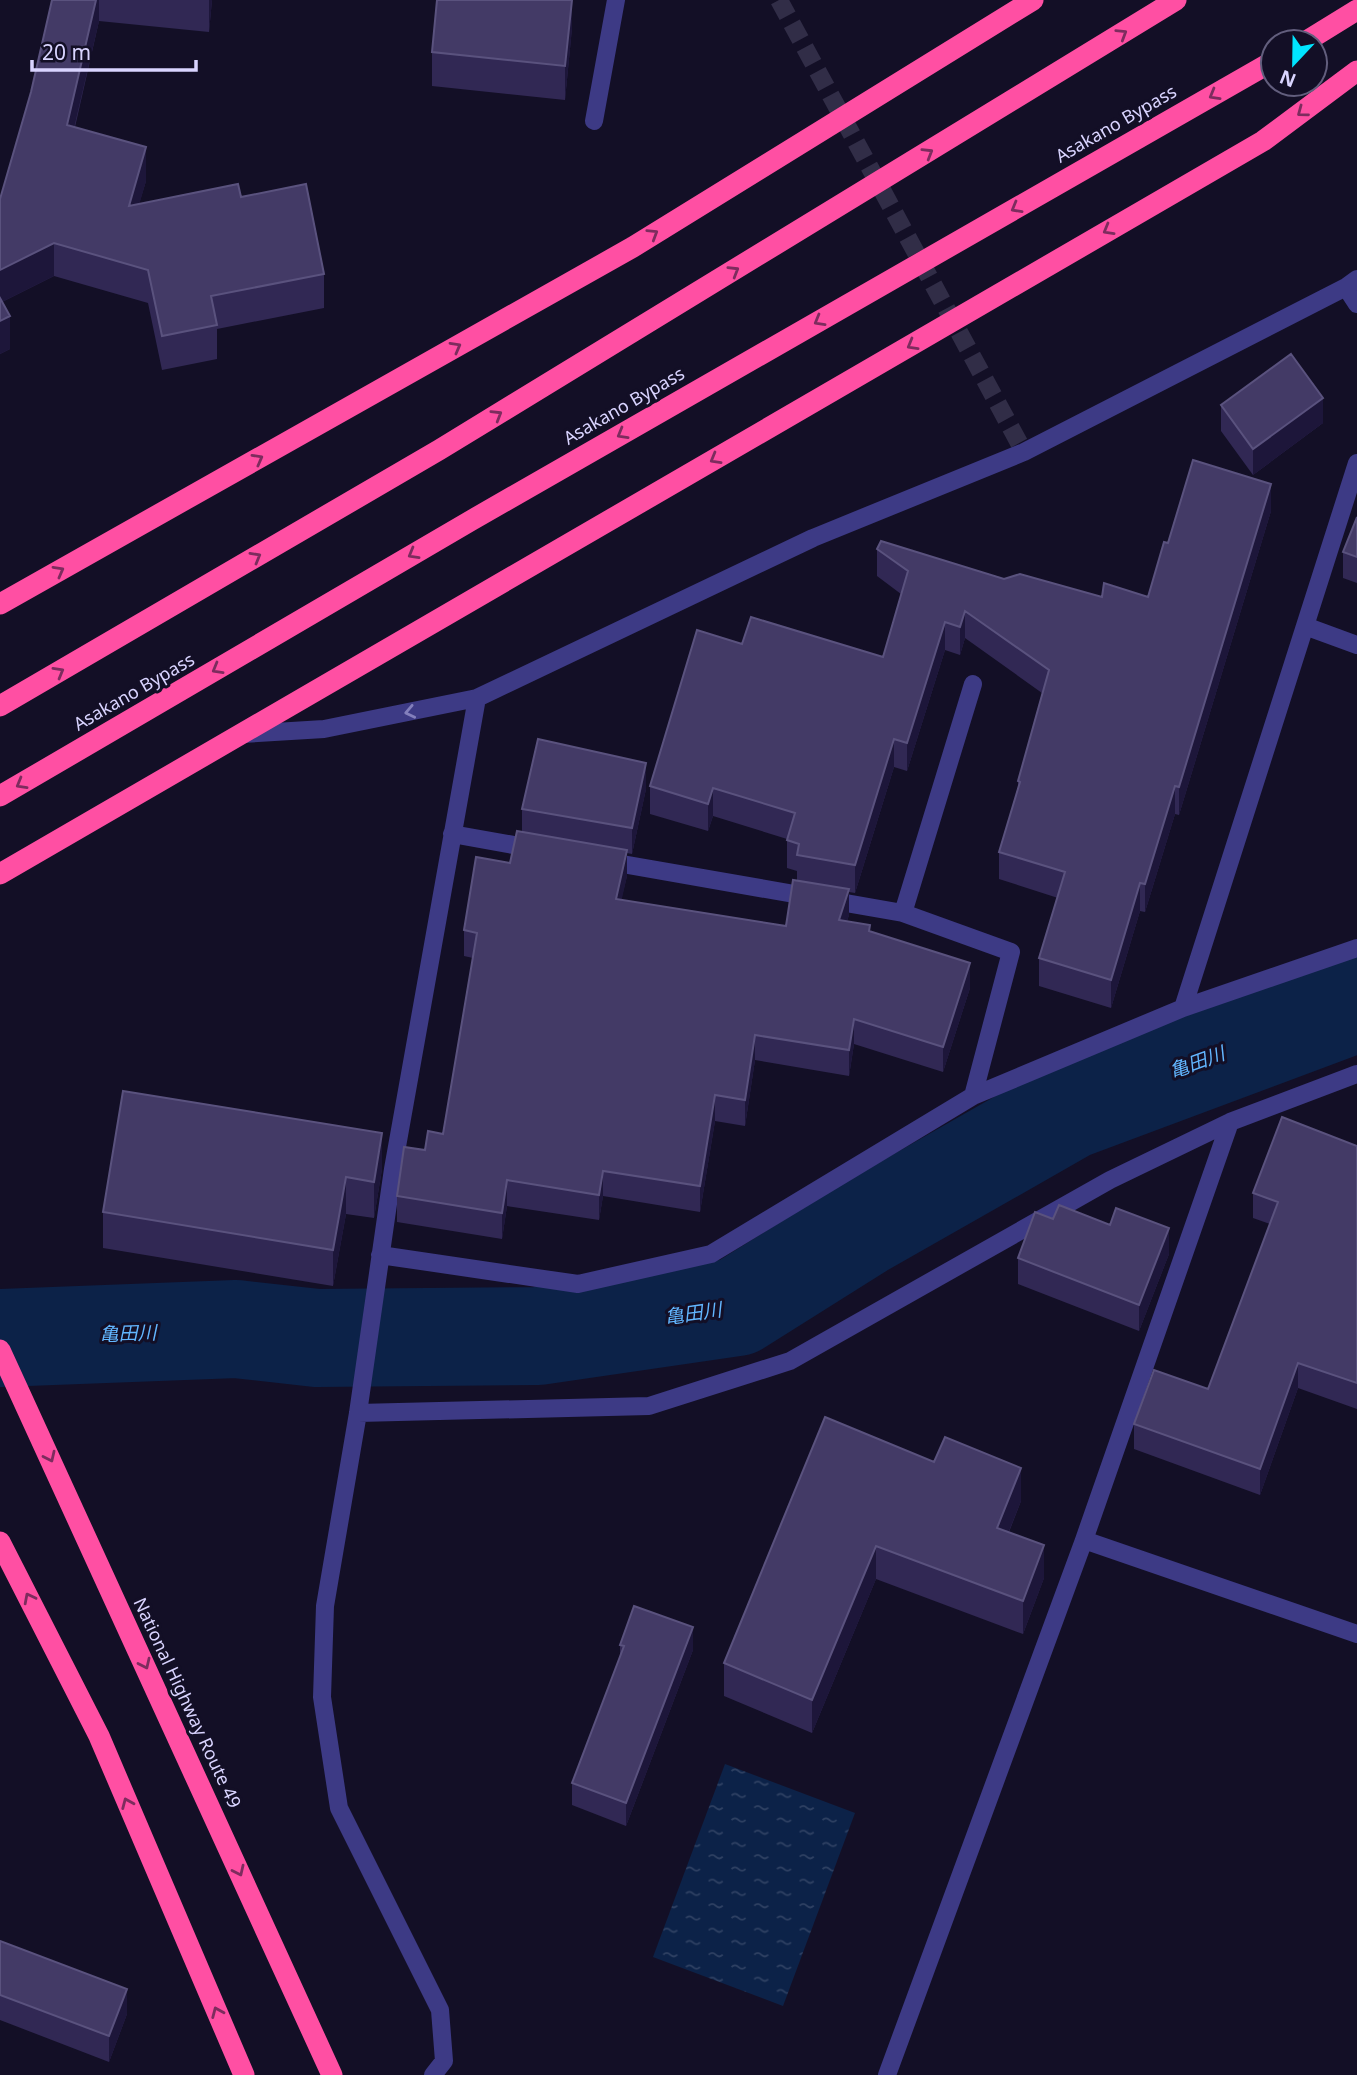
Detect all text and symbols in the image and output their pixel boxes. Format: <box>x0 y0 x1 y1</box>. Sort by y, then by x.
scale bar <box>32 28 196 72</box>
north arrow <box>1259 28 1329 98</box>
one-way arrow <box>1114 29 1127 42</box>
text: 20 m <box>42 38 91 66</box>
text: N <box>1276 64 1300 94</box>
street label: Asakano Bypass <box>1051 79 1180 168</box>
one-way arrow <box>1208 86 1221 99</box>
one-way arrow <box>1297 103 1310 116</box>
one-way arrow <box>920 148 933 161</box>
one-way arrow <box>1011 200 1024 213</box>
one-way arrow <box>1103 222 1116 235</box>
one-way arrow <box>646 230 659 243</box>
one-way arrow <box>726 266 739 279</box>
one-way arrow <box>814 313 826 326</box>
one-way arrow <box>906 337 919 350</box>
one-way arrow <box>448 342 461 355</box>
street label: Asakano Bypass <box>559 361 688 450</box>
one-way arrow <box>490 410 503 423</box>
one-way arrow <box>616 426 629 439</box>
one-way arrow <box>709 451 722 464</box>
one-way arrow <box>250 454 263 467</box>
one-way arrow <box>408 546 421 559</box>
one-way arrow <box>248 552 261 565</box>
one-way arrow <box>52 566 65 579</box>
street label: Asakano Bypass <box>69 647 198 736</box>
one-way arrow <box>212 661 224 674</box>
one-way arrow <box>52 667 64 680</box>
one-way arrow <box>404 703 416 718</box>
one-way arrow <box>15 776 28 789</box>
water label: 亀田川 <box>1166 1039 1230 1084</box>
water label: 亀田川 <box>663 1296 725 1330</box>
water label: 亀田川 <box>99 1319 159 1347</box>
one-way arrow <box>42 1450 56 1462</box>
one-way arrow <box>23 1593 37 1606</box>
street label: National Highway Route 49 <box>128 1593 247 1812</box>
one-way arrow <box>136 1657 150 1669</box>
one-way arrow <box>122 1798 136 1810</box>
one-way arrow <box>231 1863 245 1876</box>
one-way arrow <box>211 2007 225 2020</box>

